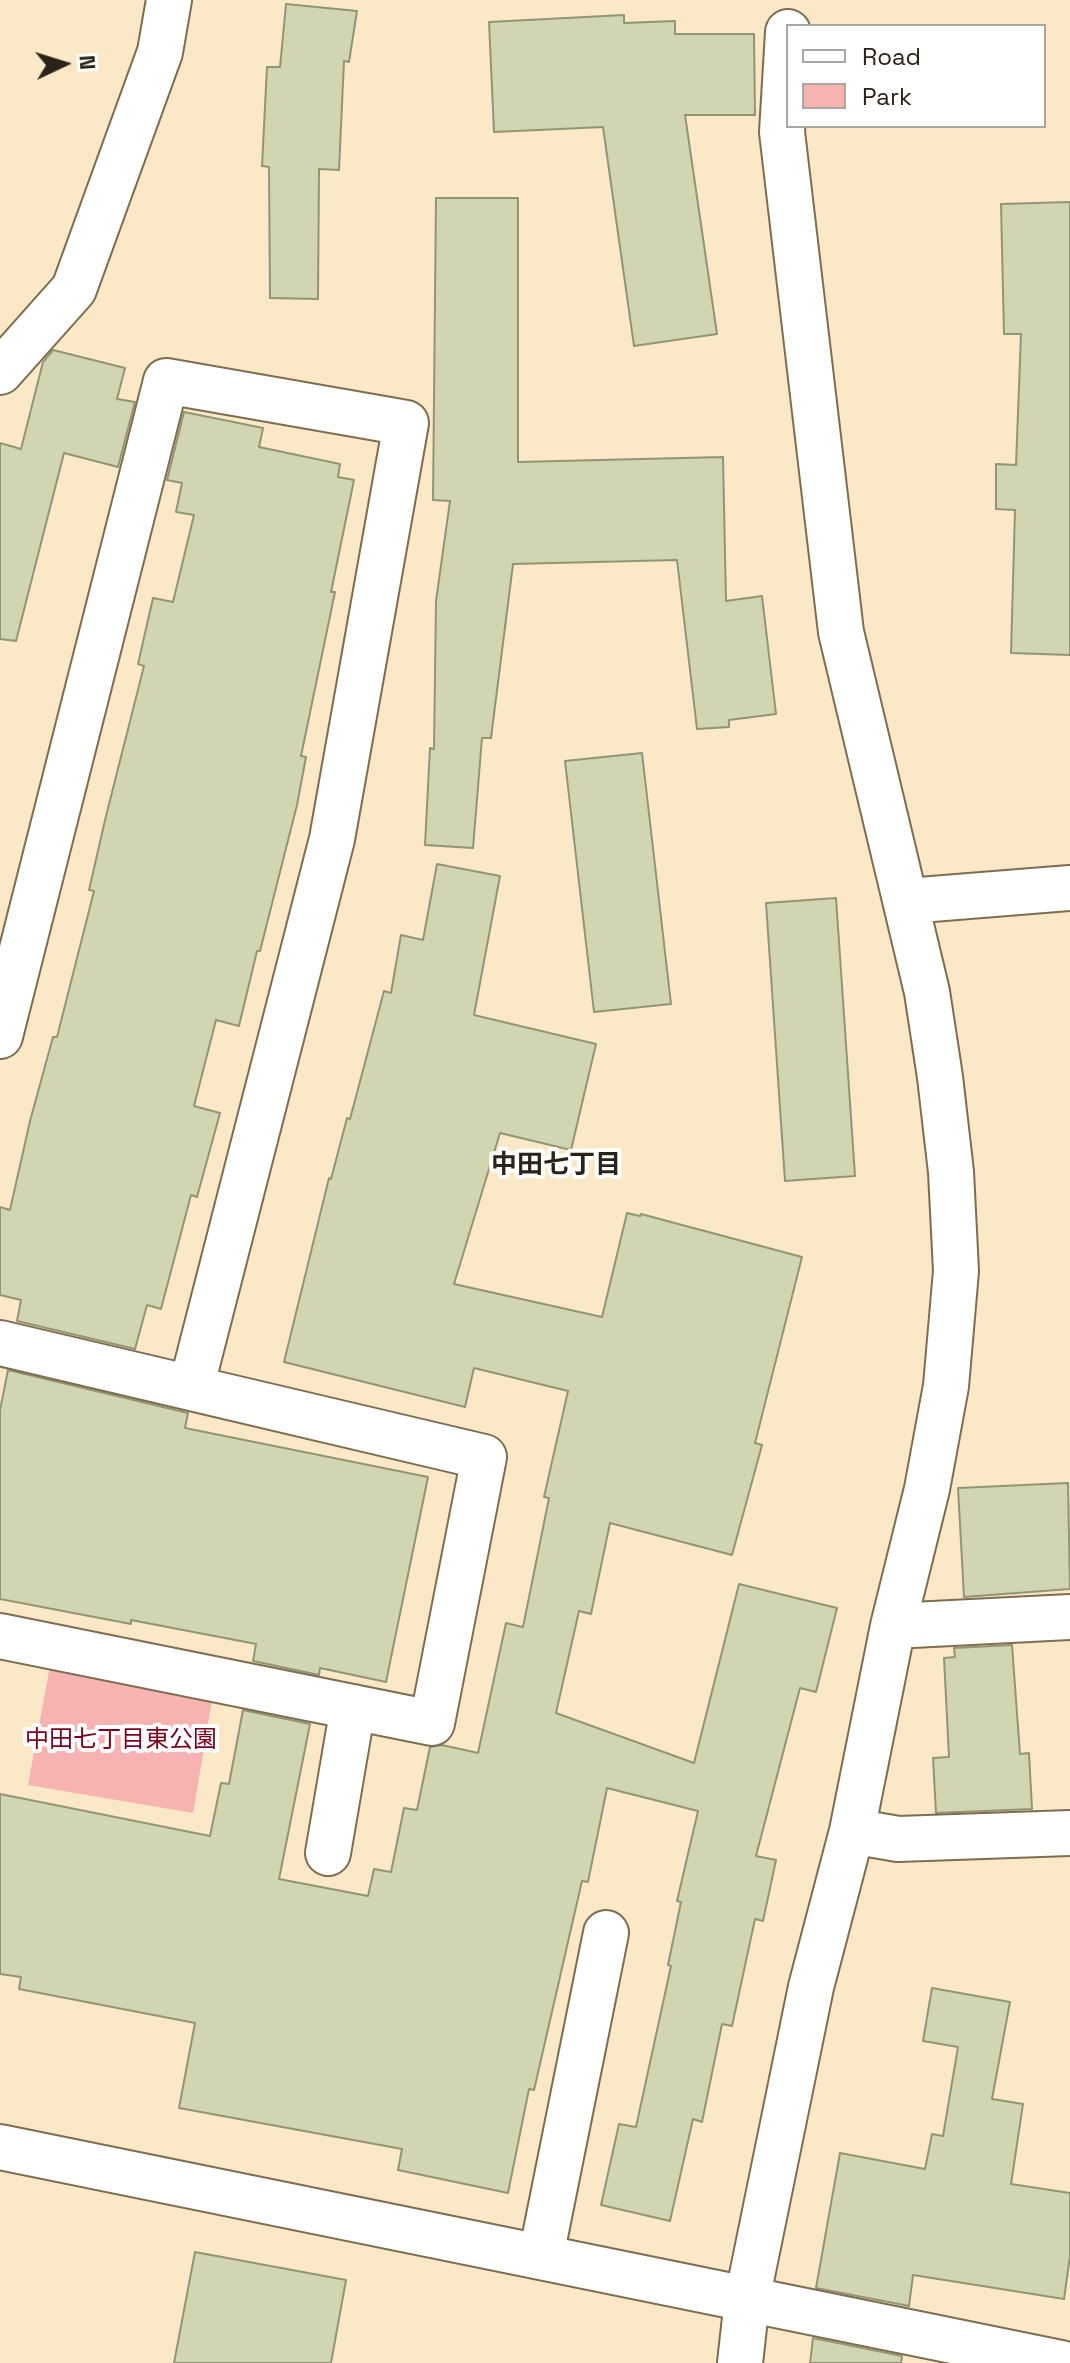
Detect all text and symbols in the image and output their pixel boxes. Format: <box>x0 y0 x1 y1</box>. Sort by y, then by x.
north arrow <box>24 24 104 104</box>
legend <box>786 24 1046 128</box>
text: Road <box>862 41 921 72</box>
text: N <box>73 54 102 71</box>
text: Park <box>862 81 912 112</box>
district label: 中田七丁目 <box>491 1150 621 1182</box>
park label: 中田七丁目東公園 <box>25 1726 217 1754</box>

